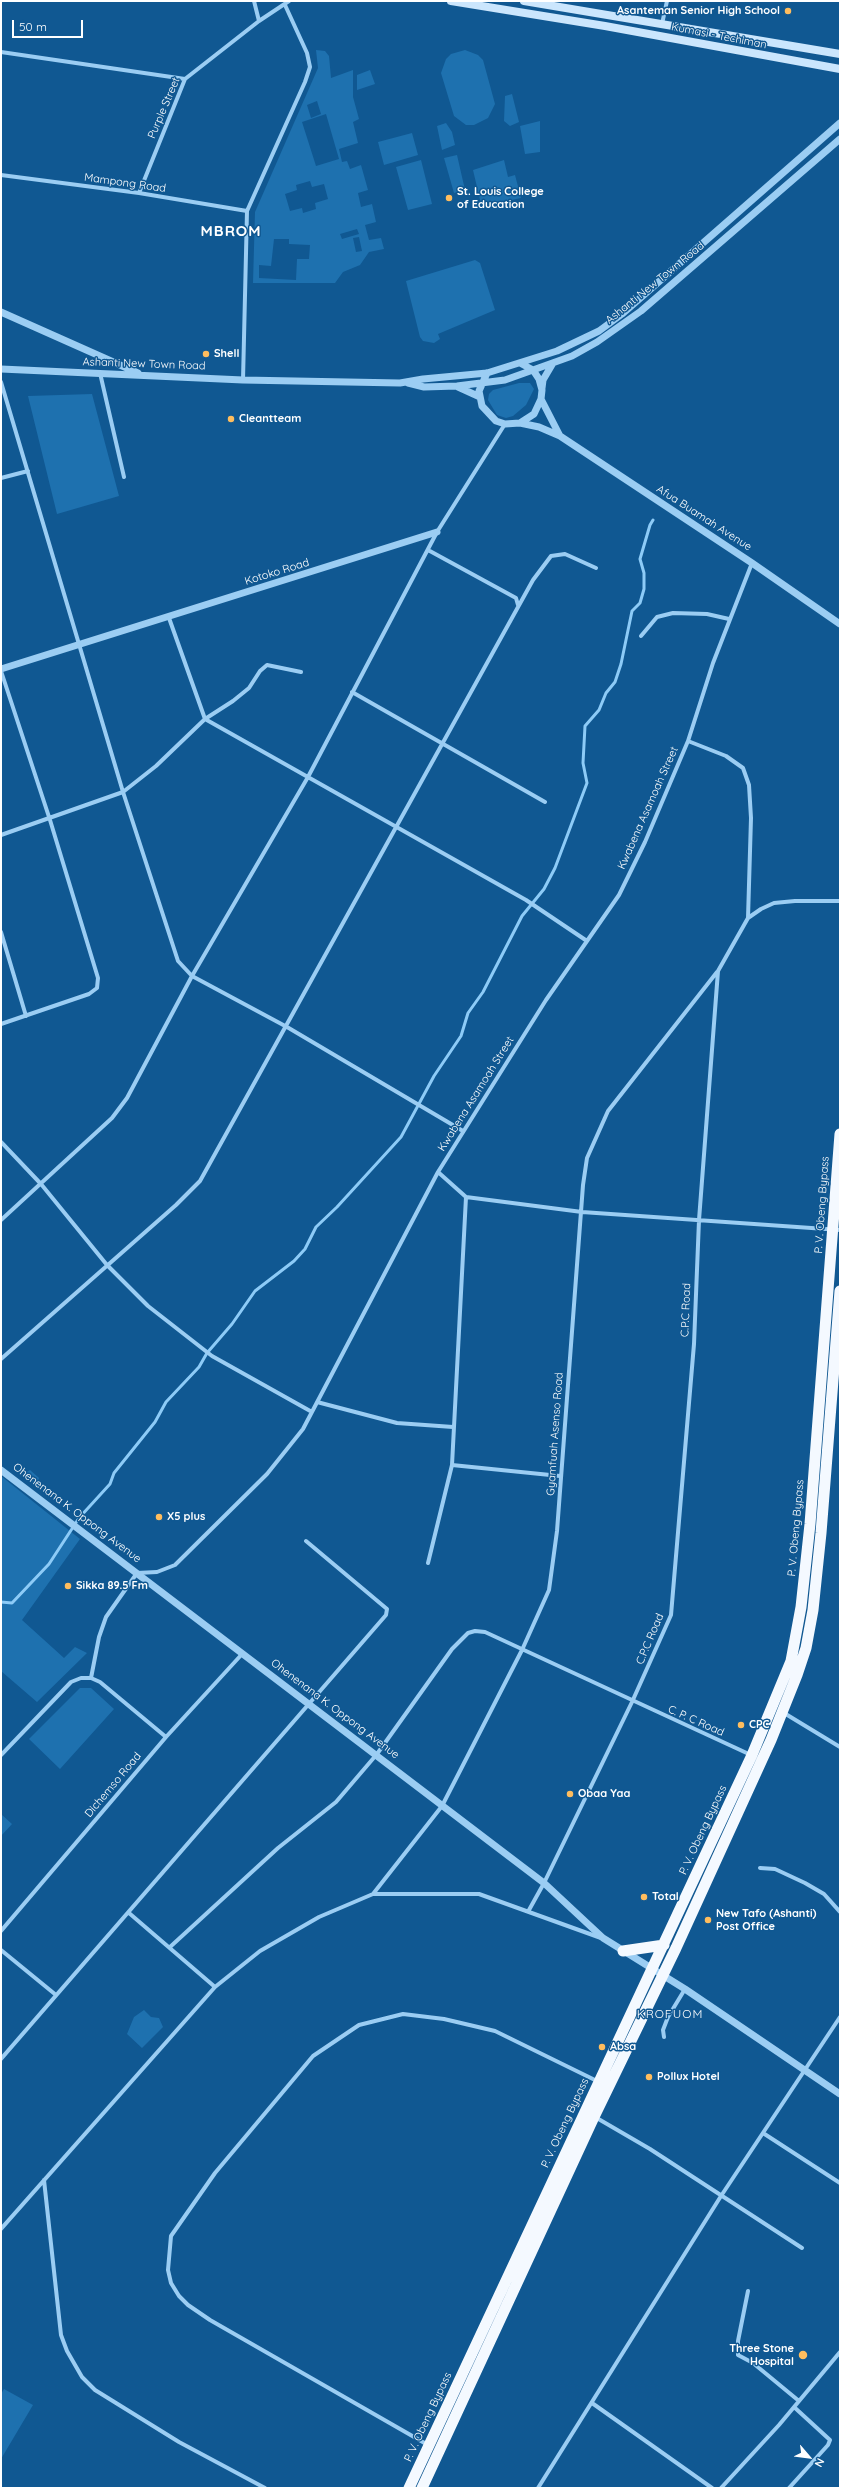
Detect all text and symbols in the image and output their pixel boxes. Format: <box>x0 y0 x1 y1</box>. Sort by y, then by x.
place label: Asanteman Senior High School <box>617 4 780 18</box>
marker: Asanteman Senior High School <box>783 6 793 16</box>
scale bar <box>14 12 85 38</box>
text: 50 m <box>19 19 47 34</box>
street label: Kumasi - Techiman <box>670 20 768 52</box>
street label: Purple Street <box>145 75 183 141</box>
street label: Mampong Road <box>83 171 167 195</box>
place label: St. Louis College of Education <box>457 185 544 211</box>
marker: St. Louis College of Education <box>444 193 454 203</box>
district label: MBROM <box>201 222 261 240</box>
street label: Ashanti New Town Road <box>603 239 707 327</box>
place label: Shell <box>214 347 239 361</box>
marker: Shell <box>201 349 211 359</box>
street label: Ashanti New Town Road <box>82 355 206 373</box>
place label: Cleantteam <box>239 412 301 426</box>
marker: Cleantteam <box>226 414 236 424</box>
street label: Afua Buamah Avenue <box>654 482 754 554</box>
street label: Kotoko Road <box>243 556 311 588</box>
street label: Kwabena Asamoah Street <box>615 745 681 871</box>
street label: Kwabena Asamoah Street <box>435 1034 517 1154</box>
street label: P. V. Obeng Bypass <box>812 1156 832 1254</box>
street label: C.P.C Road <box>678 1283 694 1337</box>
street label: Gyamfuah Asenso Road <box>544 1372 566 1496</box>
street label: Ohenenana K. Oppong Avenue <box>10 1460 144 1566</box>
street label: P. V. Obeng Bypass <box>785 1479 807 1577</box>
place label: X5 plus <box>167 1510 205 1524</box>
marker: X5 plus <box>154 1512 164 1522</box>
place label: Sikka 89.5 Fm <box>76 1579 148 1593</box>
marker: Sikka 89.5 Fm <box>63 1581 73 1591</box>
street label: C.P.C Road <box>633 1612 667 1666</box>
street label: Ohenenana K. Oppong Avenue <box>268 1656 402 1762</box>
street label: C. P. C Road <box>666 1703 726 1739</box>
place label: CPC <box>749 1718 769 1732</box>
marker: CPC <box>736 1720 746 1730</box>
street label: Dichemso Road <box>82 1750 144 1820</box>
street label: P. V. Obeng Bypass <box>676 1783 730 1877</box>
place label: Obaa Yaa <box>578 1787 630 1801</box>
marker: Obaa Yaa <box>565 1789 575 1799</box>
place label: Total <box>652 1890 679 1904</box>
marker: Total <box>639 1892 649 1902</box>
place label: New Tafo (Ashanti) Post Office <box>716 1907 816 1933</box>
marker: New Tafo (Ashanti) Post Office <box>703 1915 713 1925</box>
district label: KROFUOM <box>637 2007 703 2021</box>
place label: Absa <box>610 2040 636 2054</box>
marker: Absa <box>597 2042 607 2052</box>
place label: Pollux Hotel <box>657 2070 720 2084</box>
marker: Pollux Hotel <box>644 2072 654 2082</box>
street label: P. V. Obeng Bypass <box>538 2076 592 2170</box>
place label: Three Stone Hospital <box>729 2342 794 2368</box>
marker: Three Stone Hospital <box>797 2349 809 2361</box>
street label: P. V. Obeng Bypass <box>401 2370 455 2464</box>
north arrow <box>789 2437 829 2477</box>
text: N <box>812 2456 828 2469</box>

